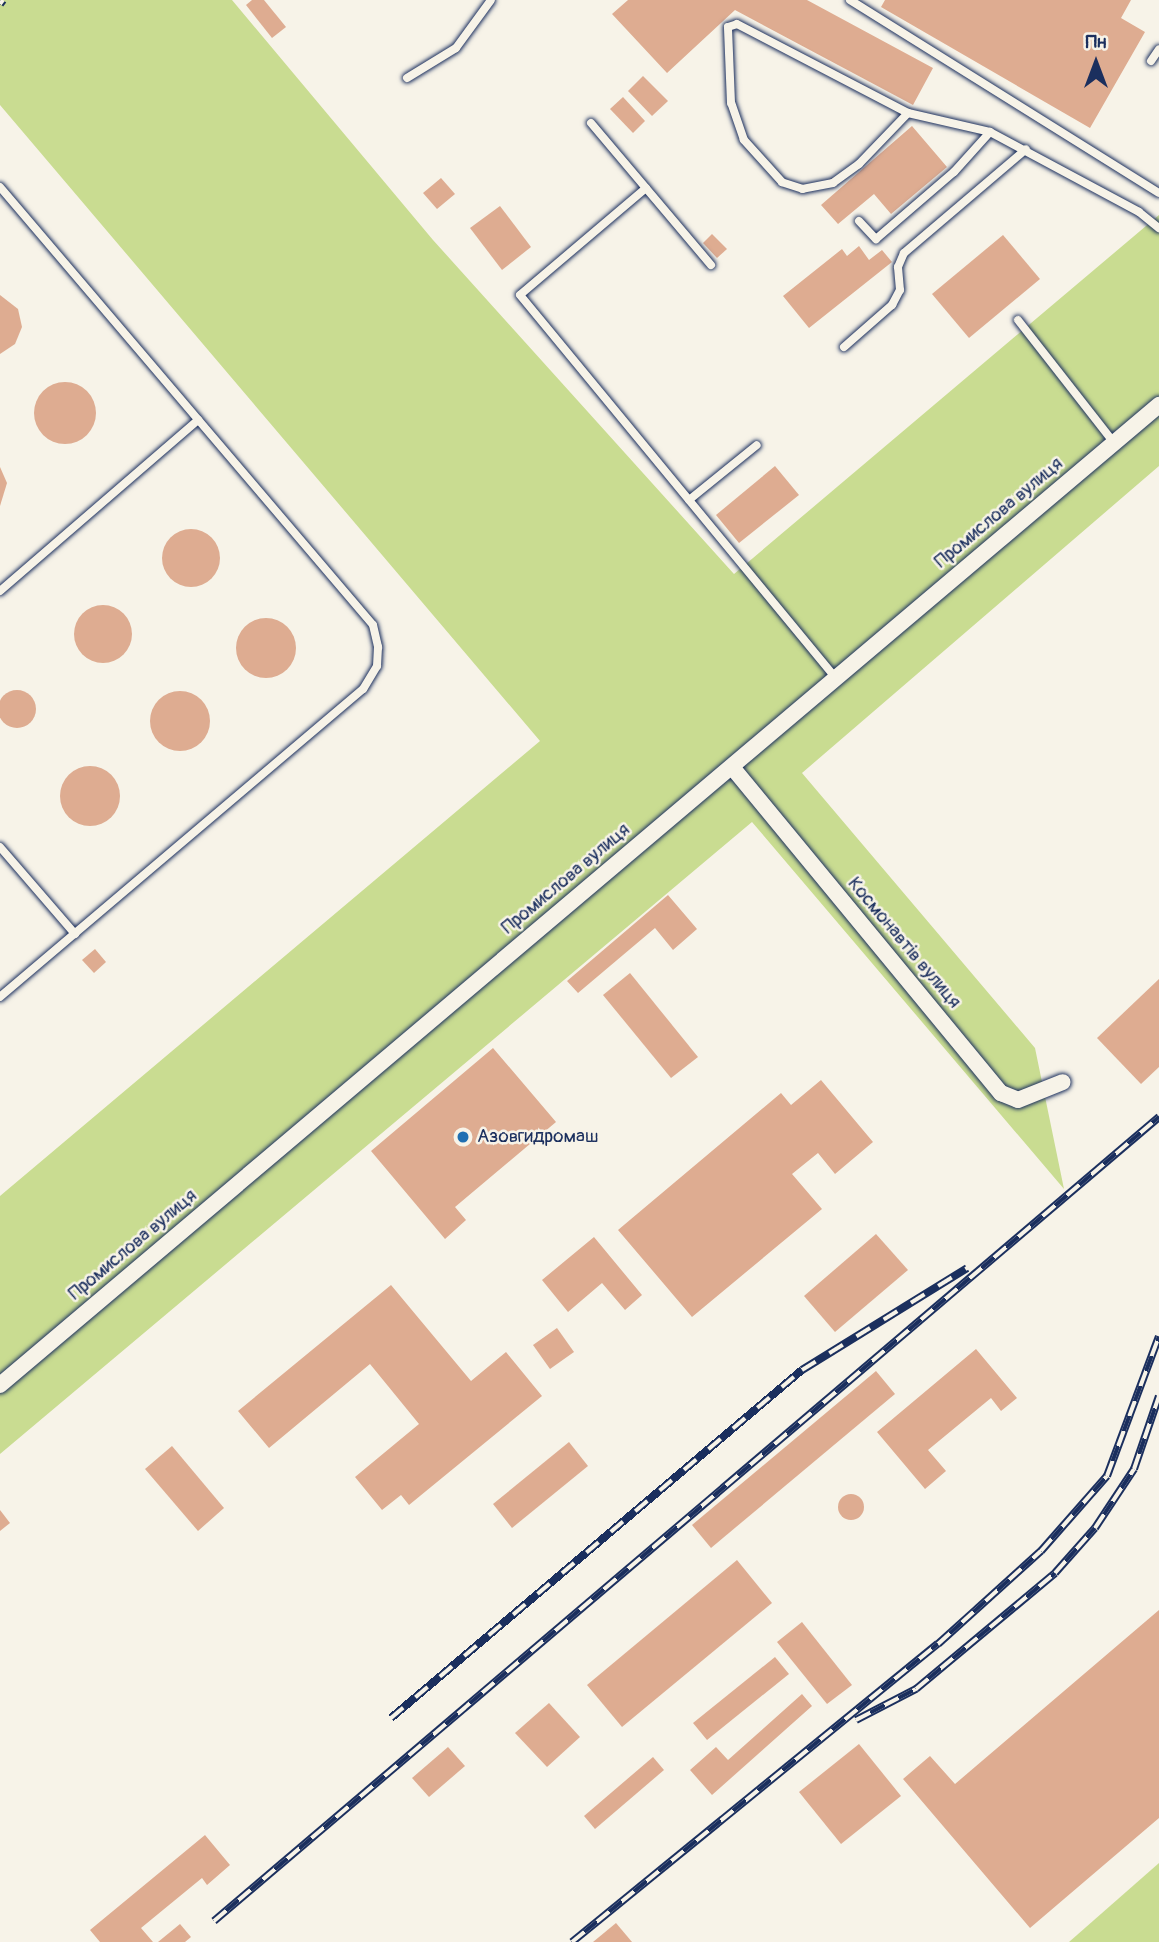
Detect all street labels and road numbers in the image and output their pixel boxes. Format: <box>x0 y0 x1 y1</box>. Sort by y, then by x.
street label: Промислова вулиця <box>930 453 1068 573</box>
street label: Промислова вулиця <box>497 819 635 939</box>
street label: Космонавтів вулиця <box>842 873 966 1013</box>
street label: Промислова вулиця <box>64 1185 202 1305</box>

